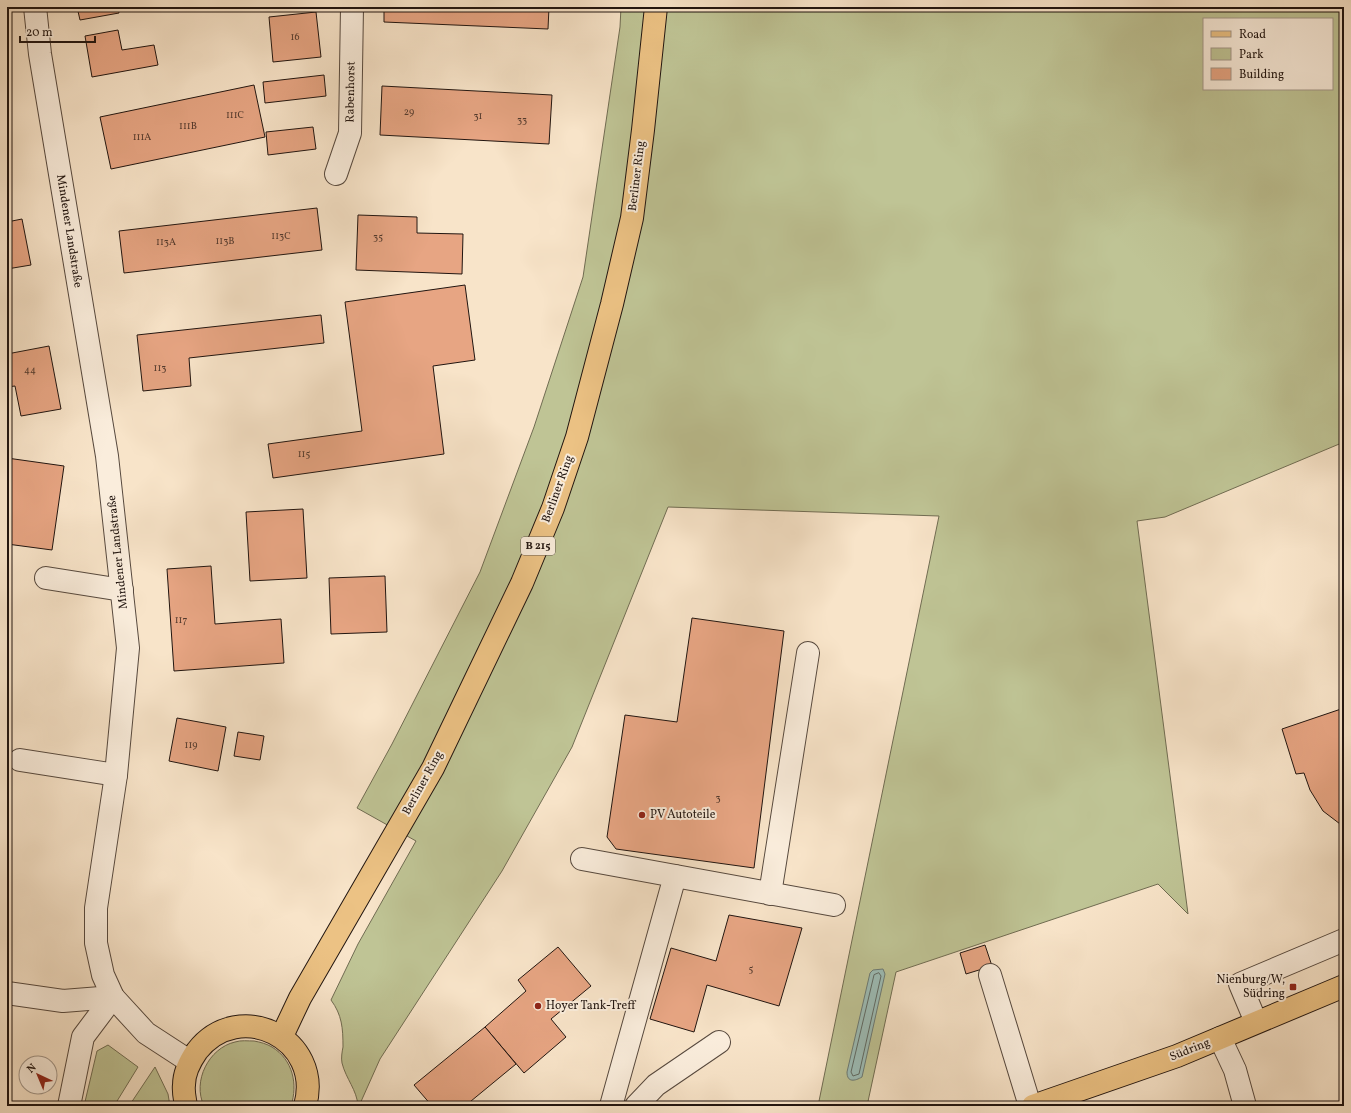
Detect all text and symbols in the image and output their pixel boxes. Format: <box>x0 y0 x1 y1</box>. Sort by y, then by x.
scale bar <box>20 18 95 44</box>
legend <box>1203 18 1333 90</box>
text: 20 m <box>26 25 53 41</box>
text: Road <box>1239 27 1266 43</box>
house number: 16 <box>291 30 299 44</box>
text: Park <box>1239 47 1264 63</box>
street label: Rabenhorst <box>342 61 360 123</box>
text: Building <box>1239 67 1284 83</box>
house number: 29 <box>404 105 414 119</box>
house number: 111C <box>226 108 245 122</box>
house number: 31 <box>473 109 483 123</box>
house number: 33 <box>517 113 527 127</box>
house number: 111B <box>179 119 197 133</box>
house number: 111A <box>133 130 151 144</box>
street label: Berliner Ring <box>625 140 649 212</box>
street label: Mindener Landstraße <box>52 173 86 289</box>
house number: 113C <box>271 229 291 243</box>
house number: 35 <box>373 230 383 244</box>
house number: 113B <box>215 234 235 248</box>
house number: 113A <box>156 235 176 249</box>
house number: 113 <box>154 361 166 375</box>
house number: 44 <box>24 363 36 377</box>
house number: 115 <box>298 447 310 461</box>
street label: Berliner Ring <box>538 453 578 525</box>
street label: Mindener Landstraße <box>104 494 132 610</box>
road number: B 215 <box>521 537 555 555</box>
house number: 117 <box>175 613 187 627</box>
house number: 119 <box>185 738 197 752</box>
street label: Berliner Ring <box>399 748 447 818</box>
house number: 3 <box>715 791 721 805</box>
place label: PV Autoteile <box>650 807 716 823</box>
marker: PV Autoteile <box>637 810 647 820</box>
house number: 5 <box>749 962 754 976</box>
place label: Nienburg/W, Südring <box>1217 972 1285 1002</box>
marker: Nienburg/W, Südring <box>1288 982 1298 992</box>
place label: Hoyer Tank-Treff <box>546 998 636 1014</box>
marker: Hoyer Tank-Treff <box>533 1001 543 1011</box>
street label: Südring <box>1167 1035 1213 1065</box>
north arrow <box>18 1055 58 1095</box>
text: N <box>24 1061 40 1077</box>

